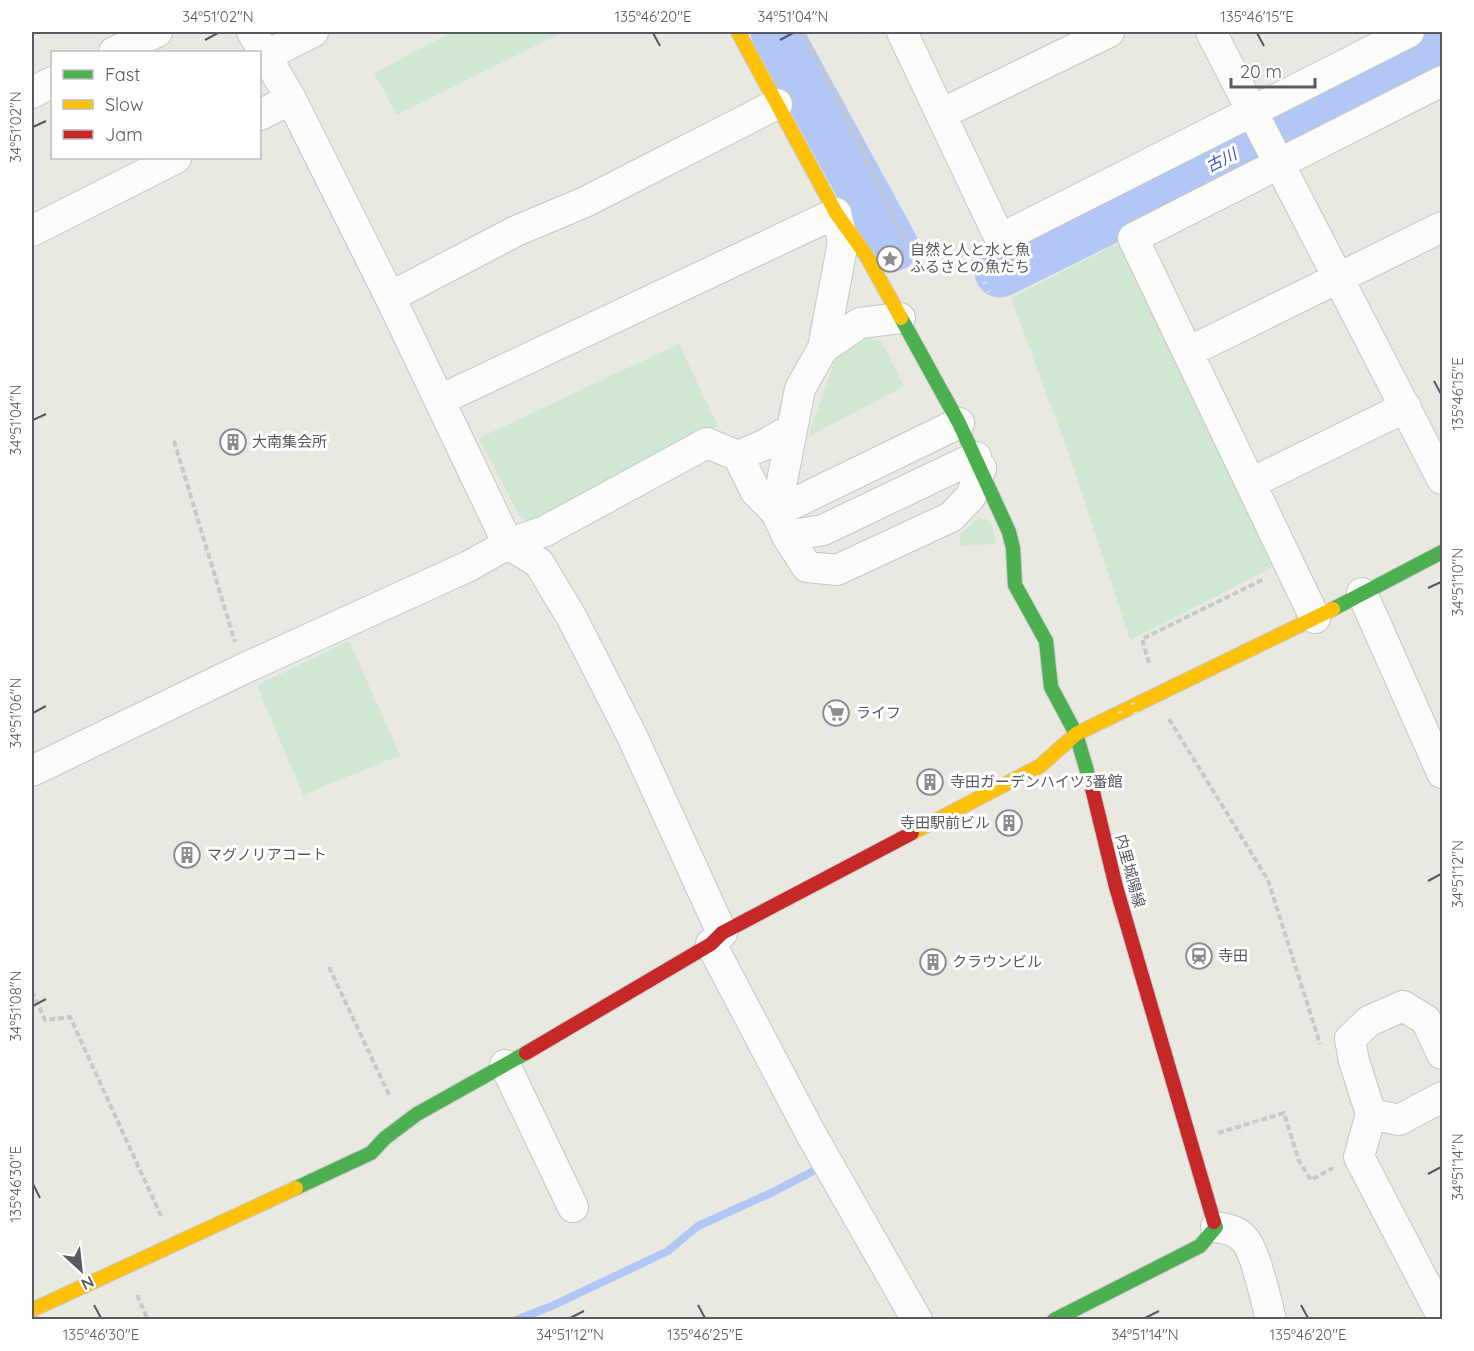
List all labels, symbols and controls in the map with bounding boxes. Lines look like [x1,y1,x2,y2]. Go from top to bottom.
text: 34°51'02"N [182,7,254,26]
text: 135°46'20"E [615,7,691,26]
text: 34°51'04"N [758,7,828,26]
text: 135°46'15"E [1220,7,1294,26]
legend [51,51,261,159]
scale bar [1231,51,1315,89]
text: 20 m [1240,60,1282,83]
text: Fast [105,63,140,86]
text: 34°51'02"N [6,91,25,163]
text: Slow [105,93,143,116]
text: Jam [105,123,143,146]
water label: 古川 [1202,143,1242,176]
place label: 自然と人と水と魚 ふるさとの魚たち [910,240,1030,276]
place icon: 自然と人と水と魚 ふるさとの魚たち [875,244,905,274]
text: 135°46'15"E [1448,357,1467,431]
text: 34°51'04"N [6,385,25,455]
building icon: 大南集会所 [218,427,248,457]
place label: 大南集会所 [252,432,327,451]
text: 34°51'10"N [1448,548,1467,616]
text: 34°51'06"N [6,677,25,749]
supermarket icon: ライフ [821,698,851,728]
place label: ライフ [856,703,901,722]
building icon: 寺田ガーデンハイツ3番館 [915,767,945,797]
place label: 寺田ガーデンハイツ3番館 [950,772,1123,791]
building icon: 寺田駅前ビル [994,808,1024,838]
place label: 寺田駅前ビル [900,813,990,832]
street label: 内里城陽線 [1112,832,1149,910]
building icon: マグノリアコート [172,840,202,870]
text: 34°51'12"N [1448,840,1467,908]
place label: マグノリアコート [207,845,327,864]
station icon: 寺田 [1184,941,1214,971]
place label: 寺田 [1218,946,1248,965]
building icon: クラウンビル [918,947,948,977]
place label: クラウンビル [952,952,1042,971]
text: 34°51'08"N [6,970,25,1042]
text: 34°51'14"N [1448,1133,1467,1201]
text: 135°46'30"E [6,1146,25,1222]
north arrow [51,1240,111,1300]
text: N [78,1272,98,1295]
text: 135°46'30"E [63,1325,139,1344]
text: 34°51'12"N [536,1325,604,1344]
text: 135°46'25"E [667,1325,743,1344]
text: 34°51'14"N [1111,1325,1179,1344]
text: 135°46'20"E [1270,1325,1346,1344]

